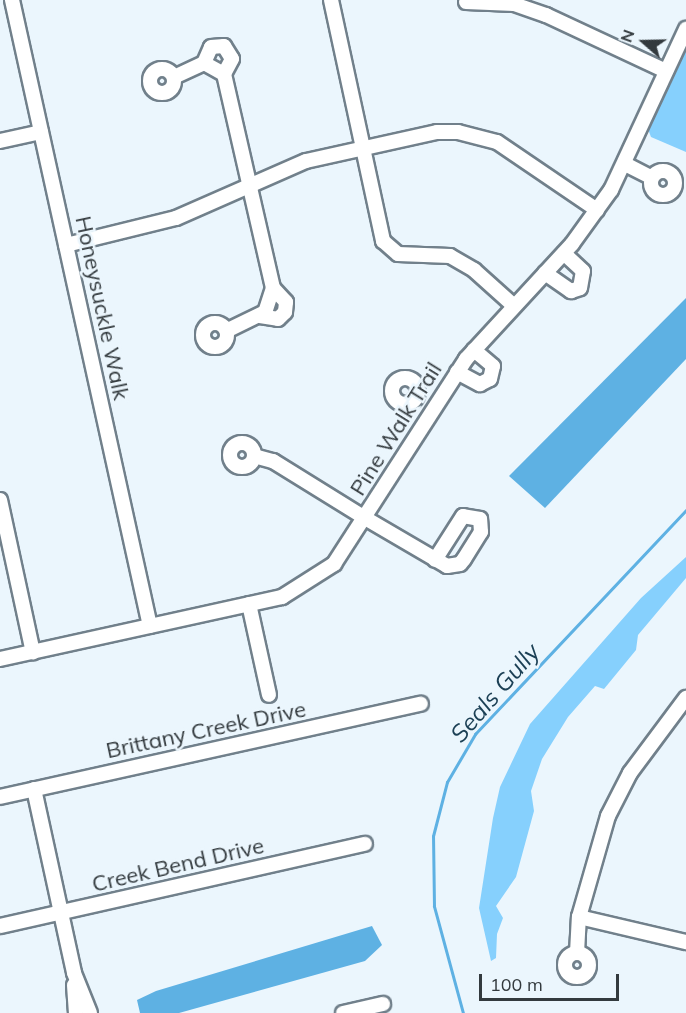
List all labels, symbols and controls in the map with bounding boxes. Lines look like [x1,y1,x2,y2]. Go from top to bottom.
north arrow [614,12,674,72]
text: N [616,27,639,45]
street label: Honeysuckle Walk [70,214,134,402]
street label: Pine Walk Trail [345,358,447,500]
water label: Seals Gully [444,638,546,748]
street label: Brittany Creek Drive [104,696,308,764]
street label: Creek Bend Drive [89,832,267,898]
scale bar [482,962,622,1000]
text: 100 m [490,973,543,996]

